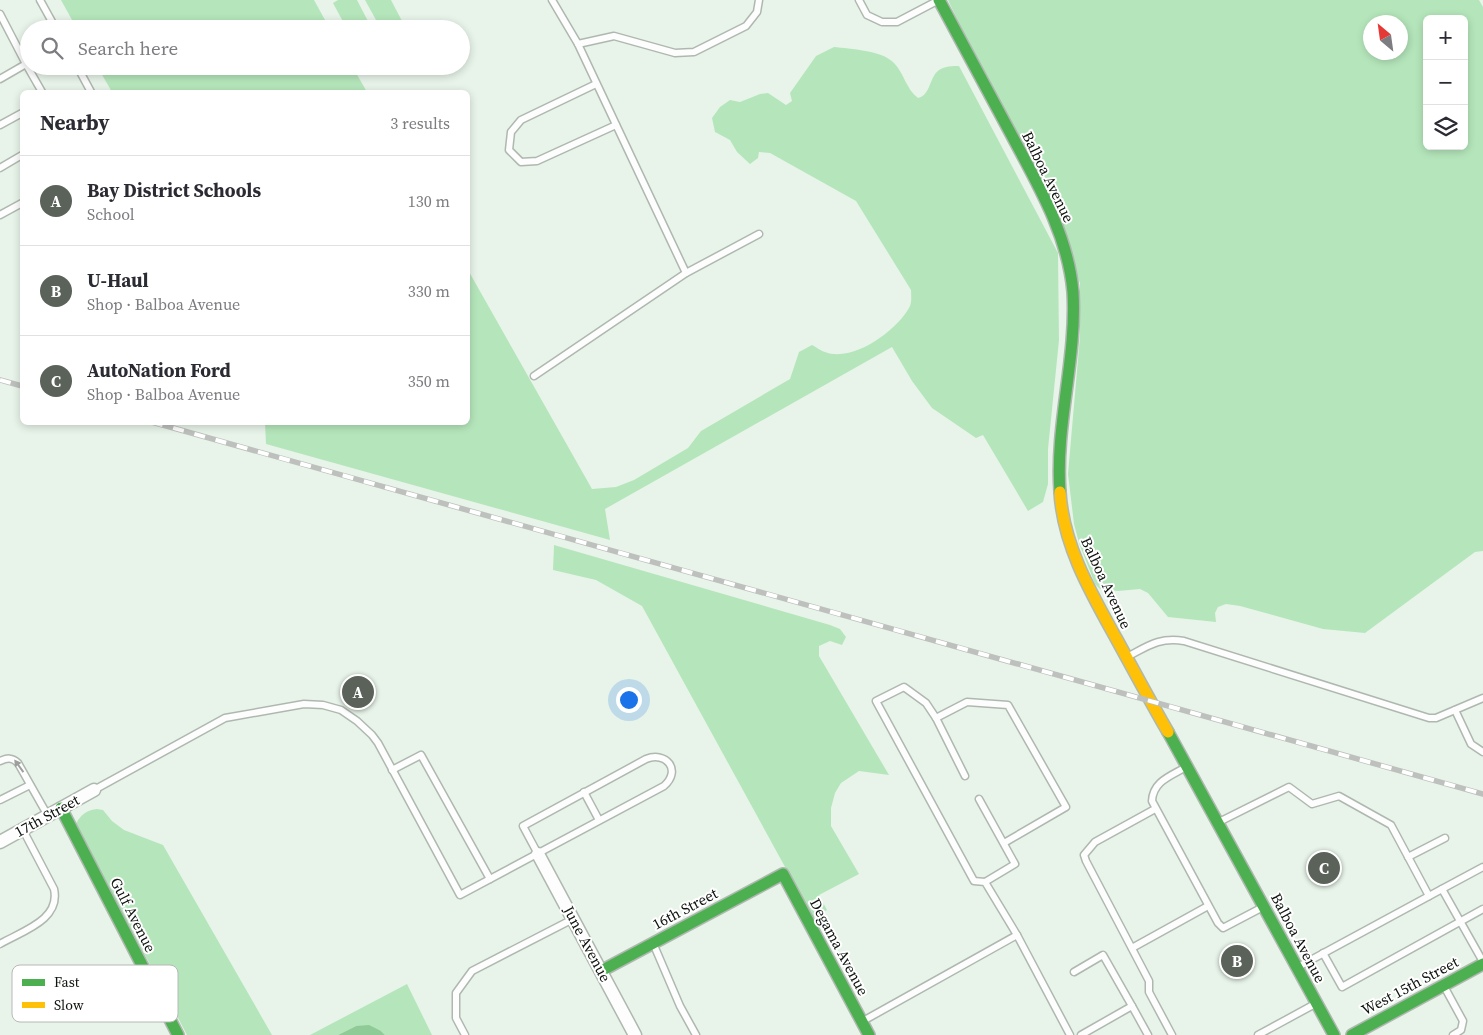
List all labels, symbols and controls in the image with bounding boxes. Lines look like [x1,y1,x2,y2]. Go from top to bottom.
north arrow [1363,15,1408,60]
map controls [1423,15,1468,150]
button: + [1423,15,1468,60]
search box [20,20,470,75]
icon: search [38,34,66,62]
text: Search here [78,35,178,61]
button: − [1423,60,1468,105]
button: layers [1423,105,1468,150]
text: Nearby [40,108,110,137]
text: 3 results [390,112,450,134]
street label: Balboa Avenue [1017,128,1080,226]
text: Bay District Schools [87,177,261,203]
text: A [51,190,61,212]
text: 130 m [408,190,450,212]
text: School [87,203,135,225]
text: U-Haul [87,267,149,293]
text: B [51,280,61,302]
text: 330 m [408,280,450,302]
text: Shop · Balboa Avenue [87,293,240,315]
text: AutoNation Ford [87,357,231,383]
text: C [51,370,61,392]
text: 350 m [408,370,450,392]
text: Shop · Balboa Avenue [87,383,240,405]
street label: Balboa Avenue [1076,534,1137,632]
pin: A [342,673,374,711]
your location [616,687,642,713]
one-way arrow [13,760,24,773]
street label: 17th Street [11,789,83,842]
pin: C [1308,849,1340,887]
street label: Gulf Avenue [106,874,161,956]
street label: 16th Street [648,883,721,935]
street label: Balboa Avenue [1266,889,1331,987]
street label: Degama Avenue [805,894,874,999]
street label: June Avenue [558,901,616,986]
pin: B [1221,942,1253,980]
street label: West 15th Street [1358,951,1462,1020]
legend [12,965,178,1022]
text: Fast [54,972,80,992]
text: Slow [54,995,84,1015]

